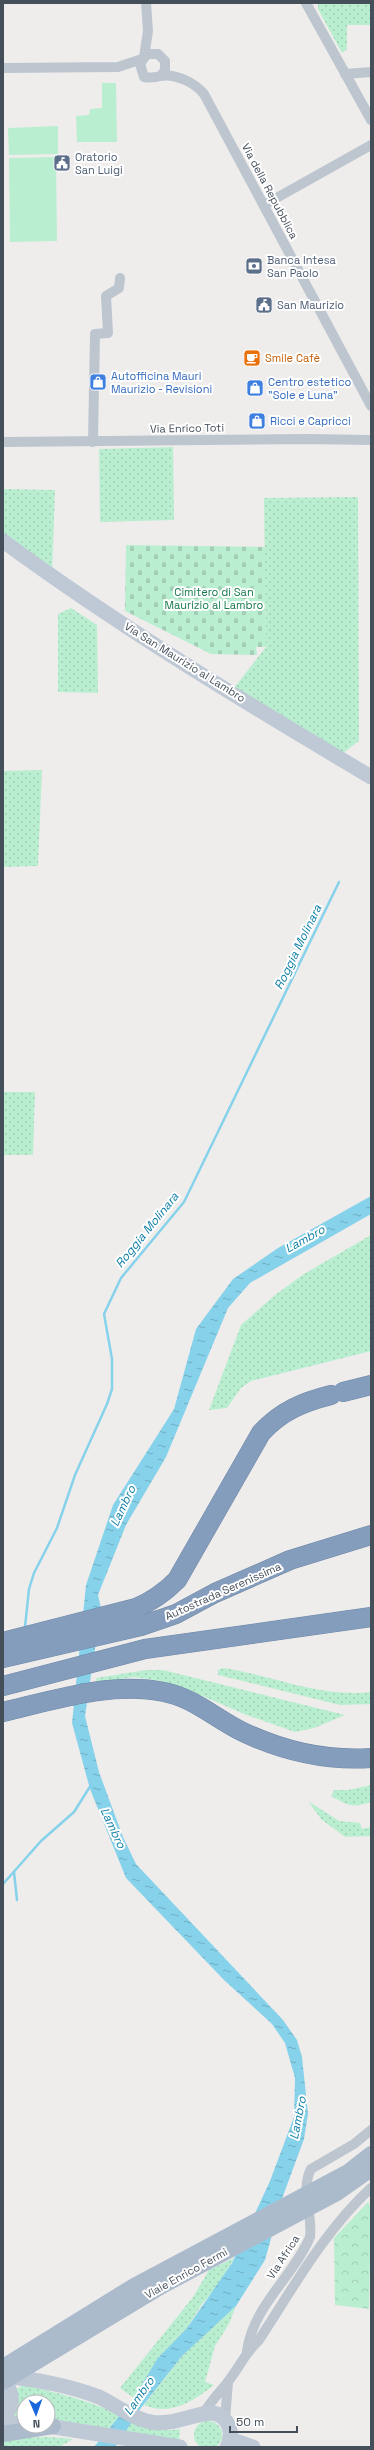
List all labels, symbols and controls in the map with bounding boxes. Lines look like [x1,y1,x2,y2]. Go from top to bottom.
street label: Via della Repubblica [239,141,302,242]
place label: Oratorio San Luigi [75,150,123,177]
public building icon: Oratorio San Luigi [52,153,72,173]
place label: Banca Intesa San Paolo [267,253,336,280]
bank icon: Banca Intesa San Paolo [244,256,264,276]
public building icon: San Maurizio [254,295,274,315]
place label: San Maurizio [277,298,344,312]
cafe icon: Smile Cafè [242,348,262,368]
place label: Smile Cafè [265,351,320,365]
place label: Autofficina Mauri Maurizio - Revisioni [111,369,212,396]
shop icon: Autofficina Mauri Maurizio - Revisioni [88,372,108,392]
place label: Centro estetico "Sole e Luna" [268,375,351,402]
shop icon: Centro estetico "Sole e Luna" [245,378,265,398]
shop icon: Ricci e Capricci [247,411,267,431]
place label: Ricci e Capricci [270,414,351,428]
street label: Via Enrico Toti [150,420,224,436]
park label: Cimitero di San Maurizio al Lambro [165,585,264,612]
street label: Via San Maurizio al Lambro [122,619,248,705]
water label: Roggia Molinara [271,902,326,992]
water label: Roggia Molinara [112,1189,182,1271]
water label: Lambro [282,1221,328,1256]
water label: Lambro [107,1483,140,1529]
street label: Autostrada Serenissima [163,1559,284,1623]
water label: Lambro [97,1805,130,1851]
water label: Lambro [286,2095,310,2141]
street label: Via Africa [264,2232,303,2282]
street label: Viale Enrico Fermi [142,2244,230,2302]
water label: Lambro [120,2373,158,2418]
north arrow [16,2394,56,2434]
scale bar [230,2408,297,2434]
text: 50 m [236,2414,264,2430]
text: N [32,2417,40,2431]

